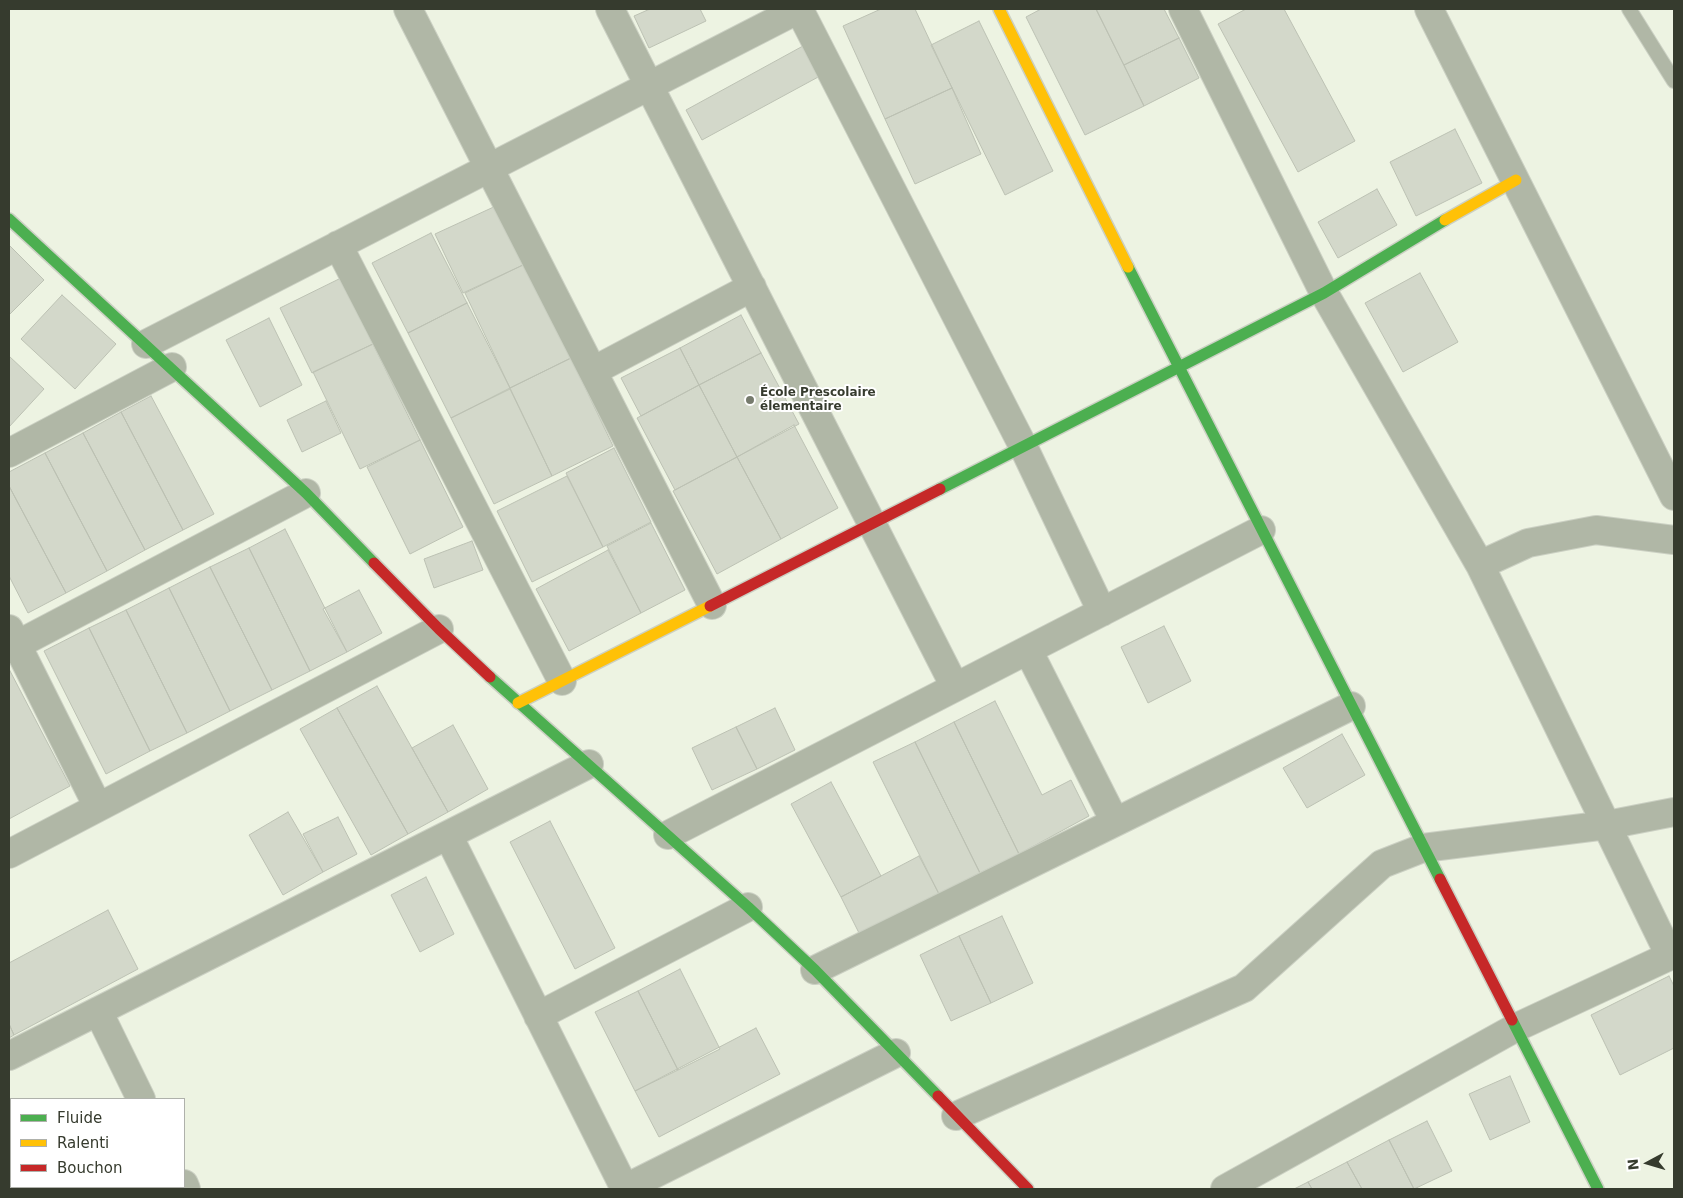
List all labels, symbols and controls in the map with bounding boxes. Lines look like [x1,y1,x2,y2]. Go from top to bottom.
place label: École Prescolaire élementaire [760,386,876,414]
marker: École Prescolaire élementaire [744,394,756,406]
legend [10,1098,185,1188]
text: Fluide [57,1109,102,1127]
text: Ralenti [57,1134,109,1152]
north arrow [1623,1138,1673,1188]
text: N [1625,1158,1642,1171]
text: Bouchon [57,1159,122,1177]

